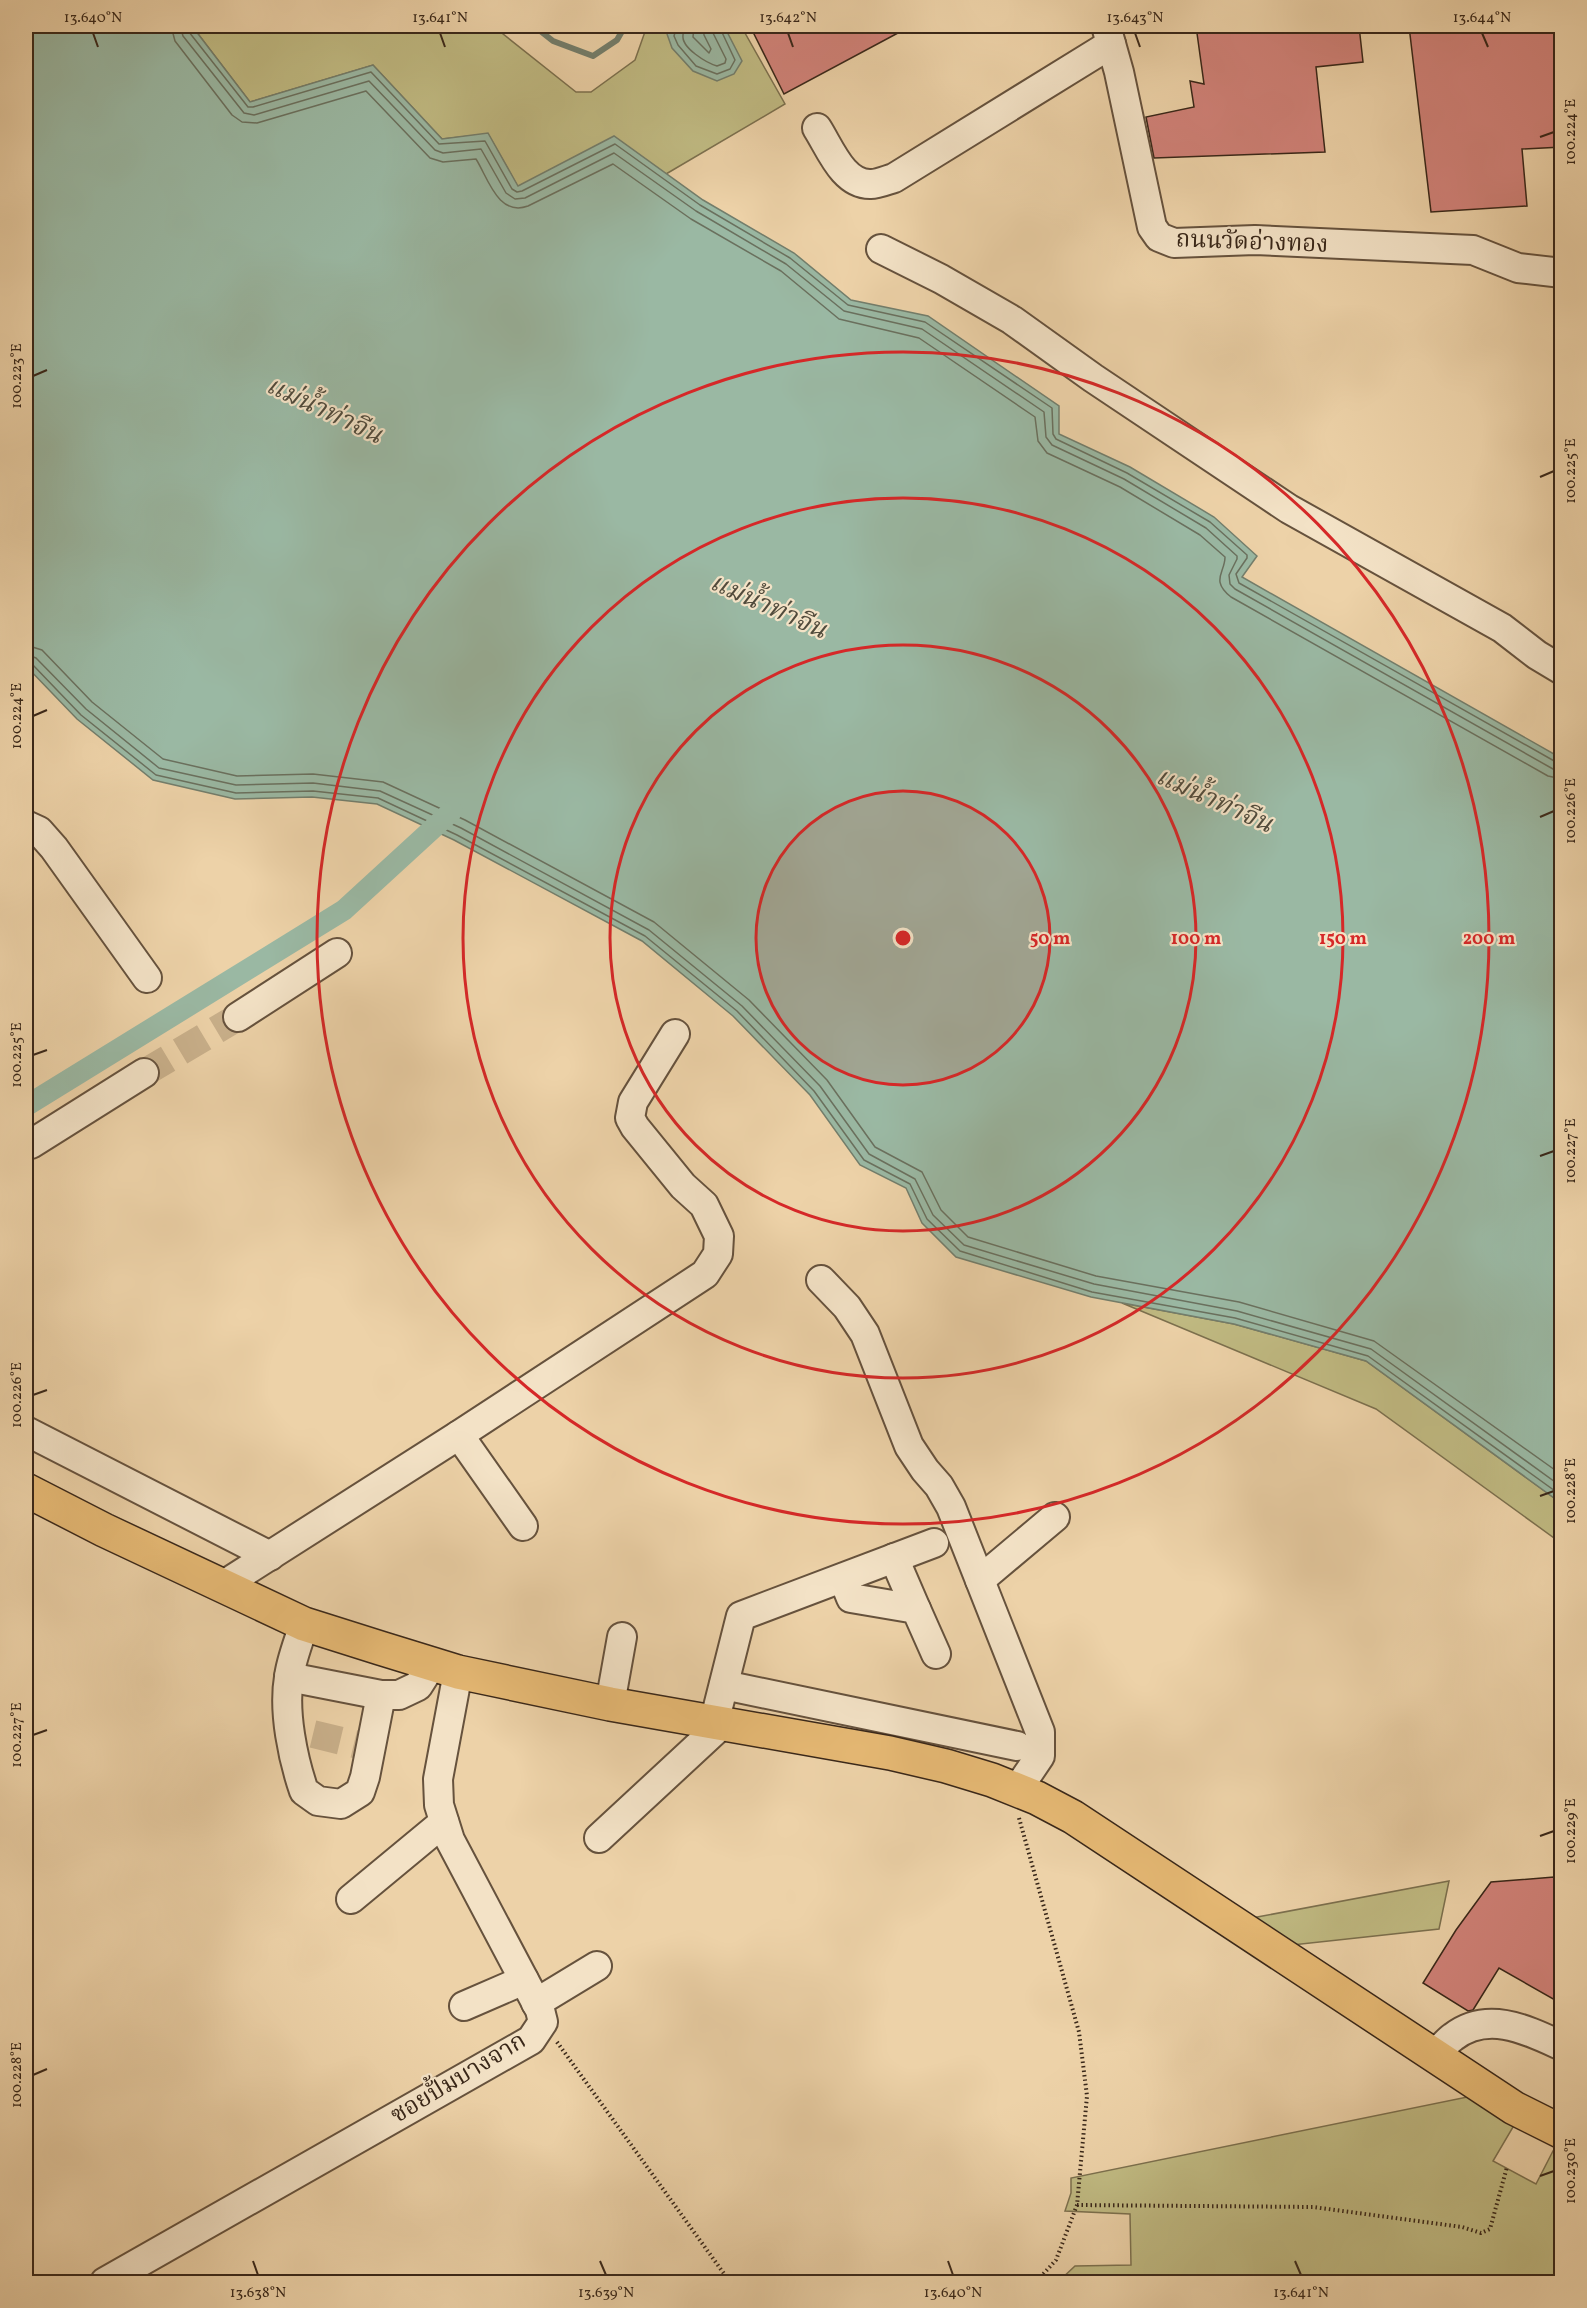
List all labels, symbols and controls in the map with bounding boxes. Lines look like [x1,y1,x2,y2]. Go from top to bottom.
text: 13.640°N [64,8,122,29]
text: 13.641°N [412,8,468,29]
text: 13.642°N [759,8,817,29]
text: 13.643°N [1107,8,1164,29]
text: 13.644°N [1453,8,1511,29]
text: 100.224°E [1561,99,1582,165]
street label: ถนนวัดอ่างทอง [1175,223,1329,263]
text: 100.223°E [7,343,28,409]
water label: แม่น้ำท่าจีน [260,366,390,454]
text: 100.225°E [1561,438,1582,504]
water label: แม่น้ำท่าจีน [704,562,834,649]
text: 100.224°E [7,683,28,749]
water label: แม่น้ำท่าจีน [1150,756,1280,843]
text: 100.226°E [1561,778,1582,844]
text: 50 m [1030,927,1070,952]
text: 100 m [1171,927,1221,952]
text: 150 m [1319,927,1367,952]
text: 200 m [1463,927,1515,952]
centre of rings [893,928,913,948]
text: 100.225°E [7,1022,28,1088]
text: 100.227°E [1561,1118,1582,1184]
text: 100.226°E [7,1362,28,1428]
text: 100.228°E [1561,1458,1582,1524]
text: 100.227°E [7,1702,28,1768]
text: 100.229°E [1561,1798,1582,1864]
street label: ซอยปั้มบางจาก [383,2023,533,2133]
text: 100.228°E [7,2042,28,2108]
text: 100.230°E [1561,2138,1582,2204]
text: 13.638°N [230,2283,286,2304]
text: 13.639°N [578,2283,634,2304]
text: 13.640°N [924,2283,982,2304]
text: 13.641°N [1273,2283,1329,2304]

